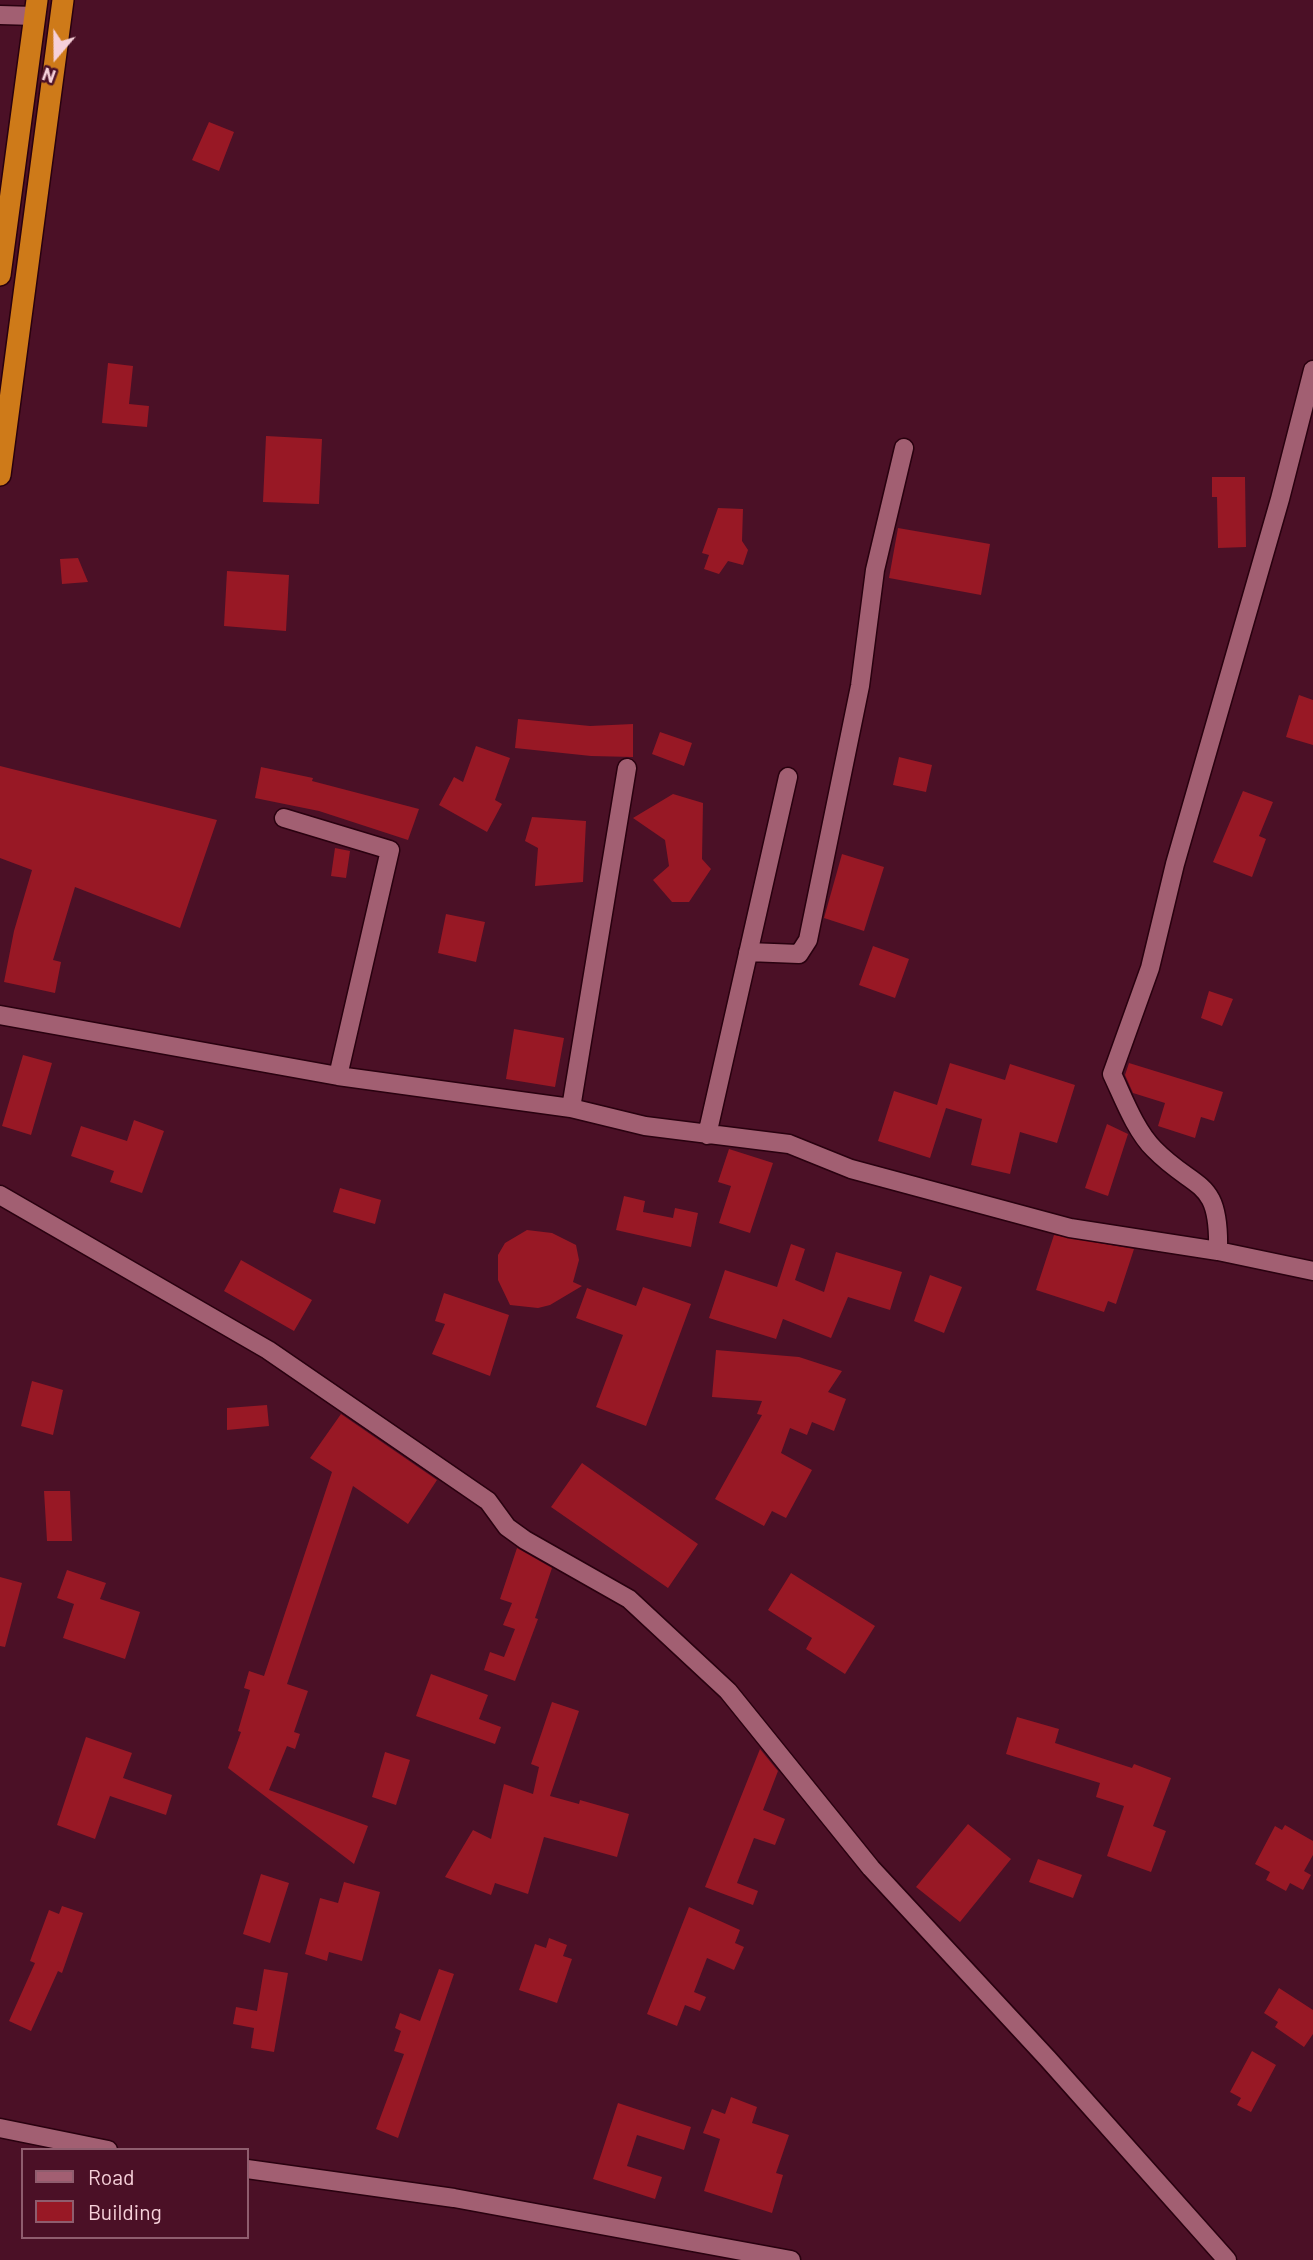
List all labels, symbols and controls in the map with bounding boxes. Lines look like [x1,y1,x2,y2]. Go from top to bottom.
north arrow [21,21,91,91]
text: N [39,63,59,89]
legend [21,2148,248,2239]
text: Road [88,2164,134,2189]
text: Building [88,2199,162,2224]

